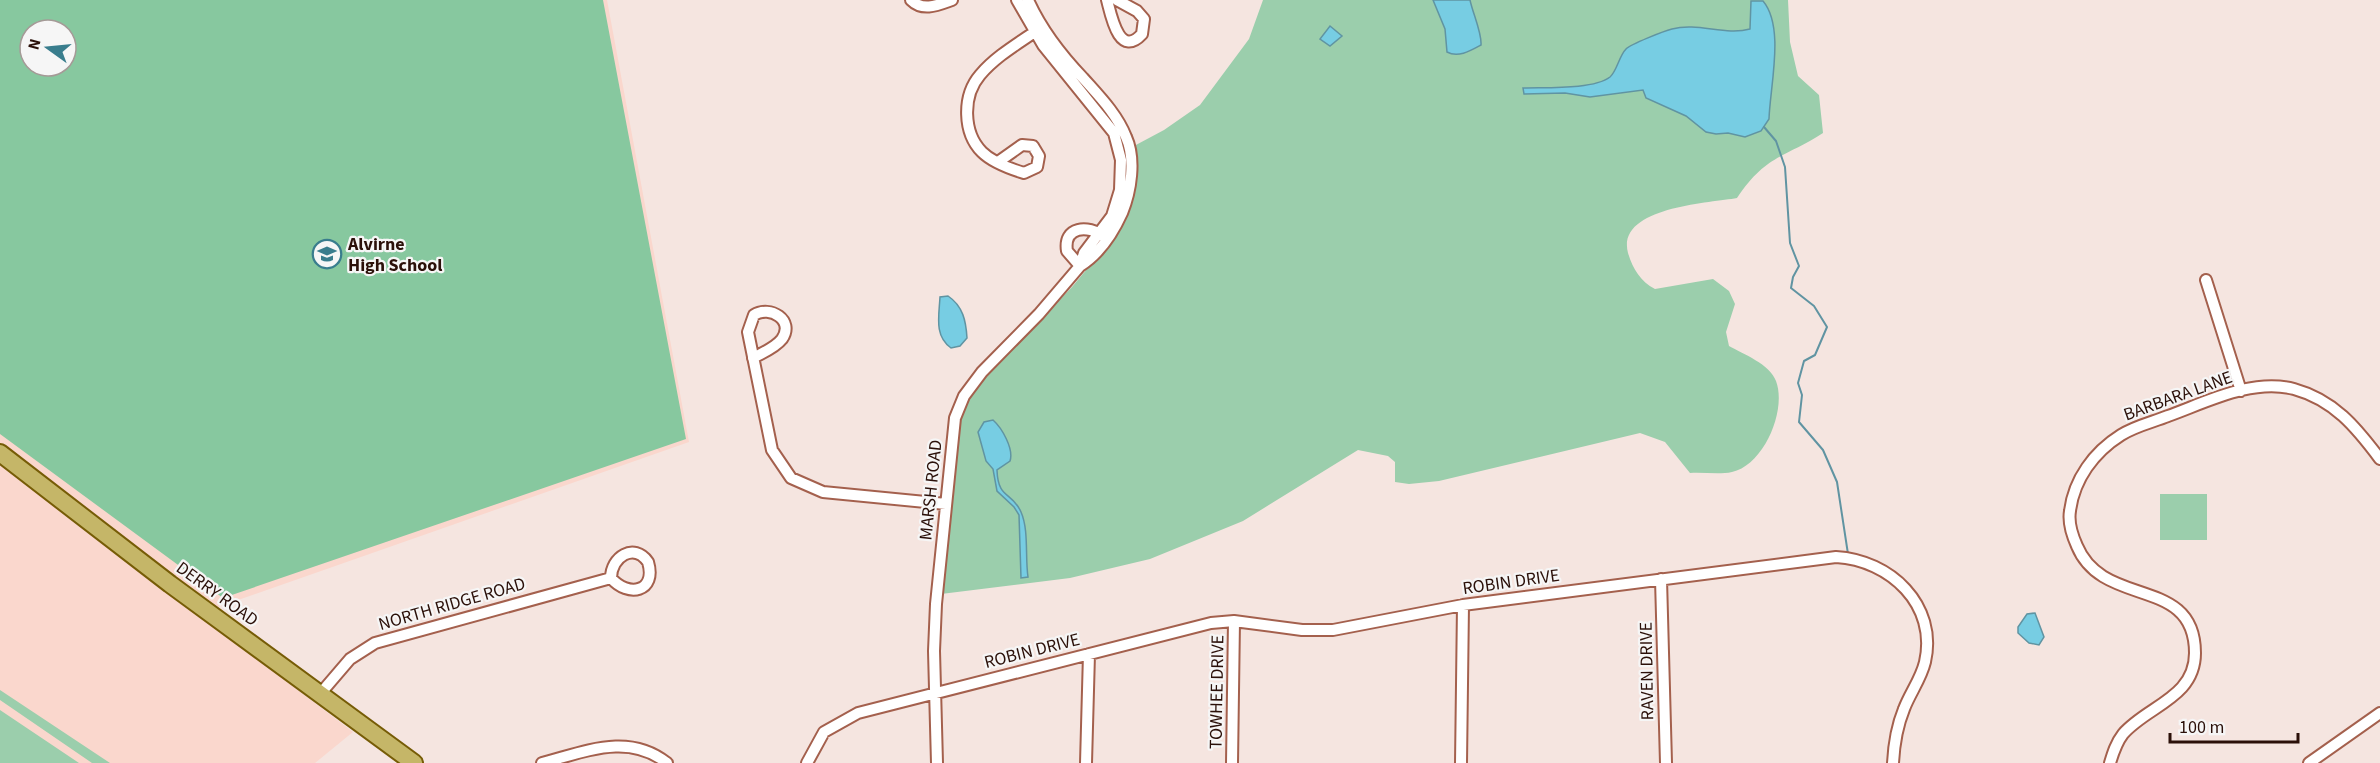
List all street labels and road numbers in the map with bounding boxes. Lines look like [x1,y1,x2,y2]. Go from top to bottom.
street label: BARBARA LANE [2120,365,2236,427]
street label: MARSH ROAD [913,439,949,541]
street label: DERRY ROAD [171,556,263,632]
street label: ROBIN DRIVE [1461,563,1561,601]
street label: NORTH RIDGE ROAD [376,571,528,637]
street label: RAVEN DRIVE [1634,622,1660,720]
street label: ROBIN DRIVE [982,627,1082,675]
street label: TOWHEE DRIVE [1204,635,1230,749]

